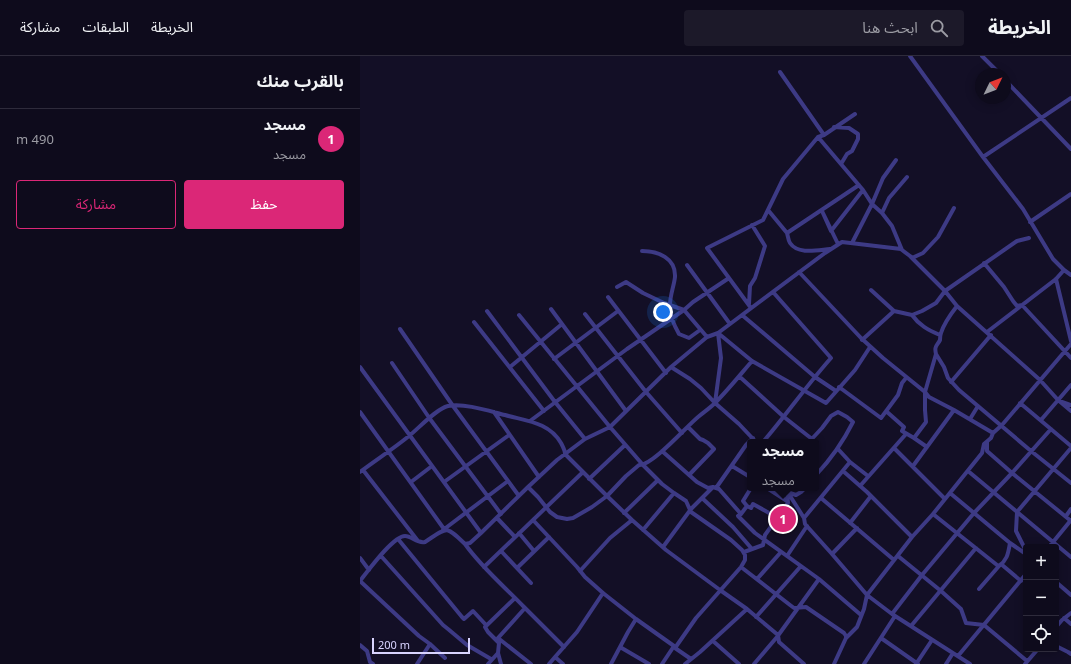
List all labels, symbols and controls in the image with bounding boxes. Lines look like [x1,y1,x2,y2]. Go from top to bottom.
search box [684,10,964,46]
text: الخريطة [988,14,1051,40]
text: مشاركة [20,17,60,36]
text: الطبقات [82,17,129,36]
text: الخريطة [151,17,193,36]
text: ابحث هنا [862,17,918,37]
icon: search [928,17,950,39]
north arrow [975,68,1011,104]
text: بالقرب منك [257,69,344,92]
text: مسجد [264,114,306,134]
text: 490 m [16,130,54,148]
text: 1 [327,130,335,148]
text: مسجد [273,145,306,163]
button: مشاركة [16,180,176,229]
button: حفظ [184,180,344,229]
your location [653,302,673,322]
popup [747,439,819,491]
text: مسجد [762,440,804,460]
text: مسجد [762,471,795,489]
pin: 1 [770,504,796,534]
map controls [1023,544,1059,652]
button: + [1023,544,1059,580]
button: − [1023,580,1059,616]
button: locate [1023,616,1059,652]
scale bar [372,636,470,655]
text: 200 m [378,637,410,652]

